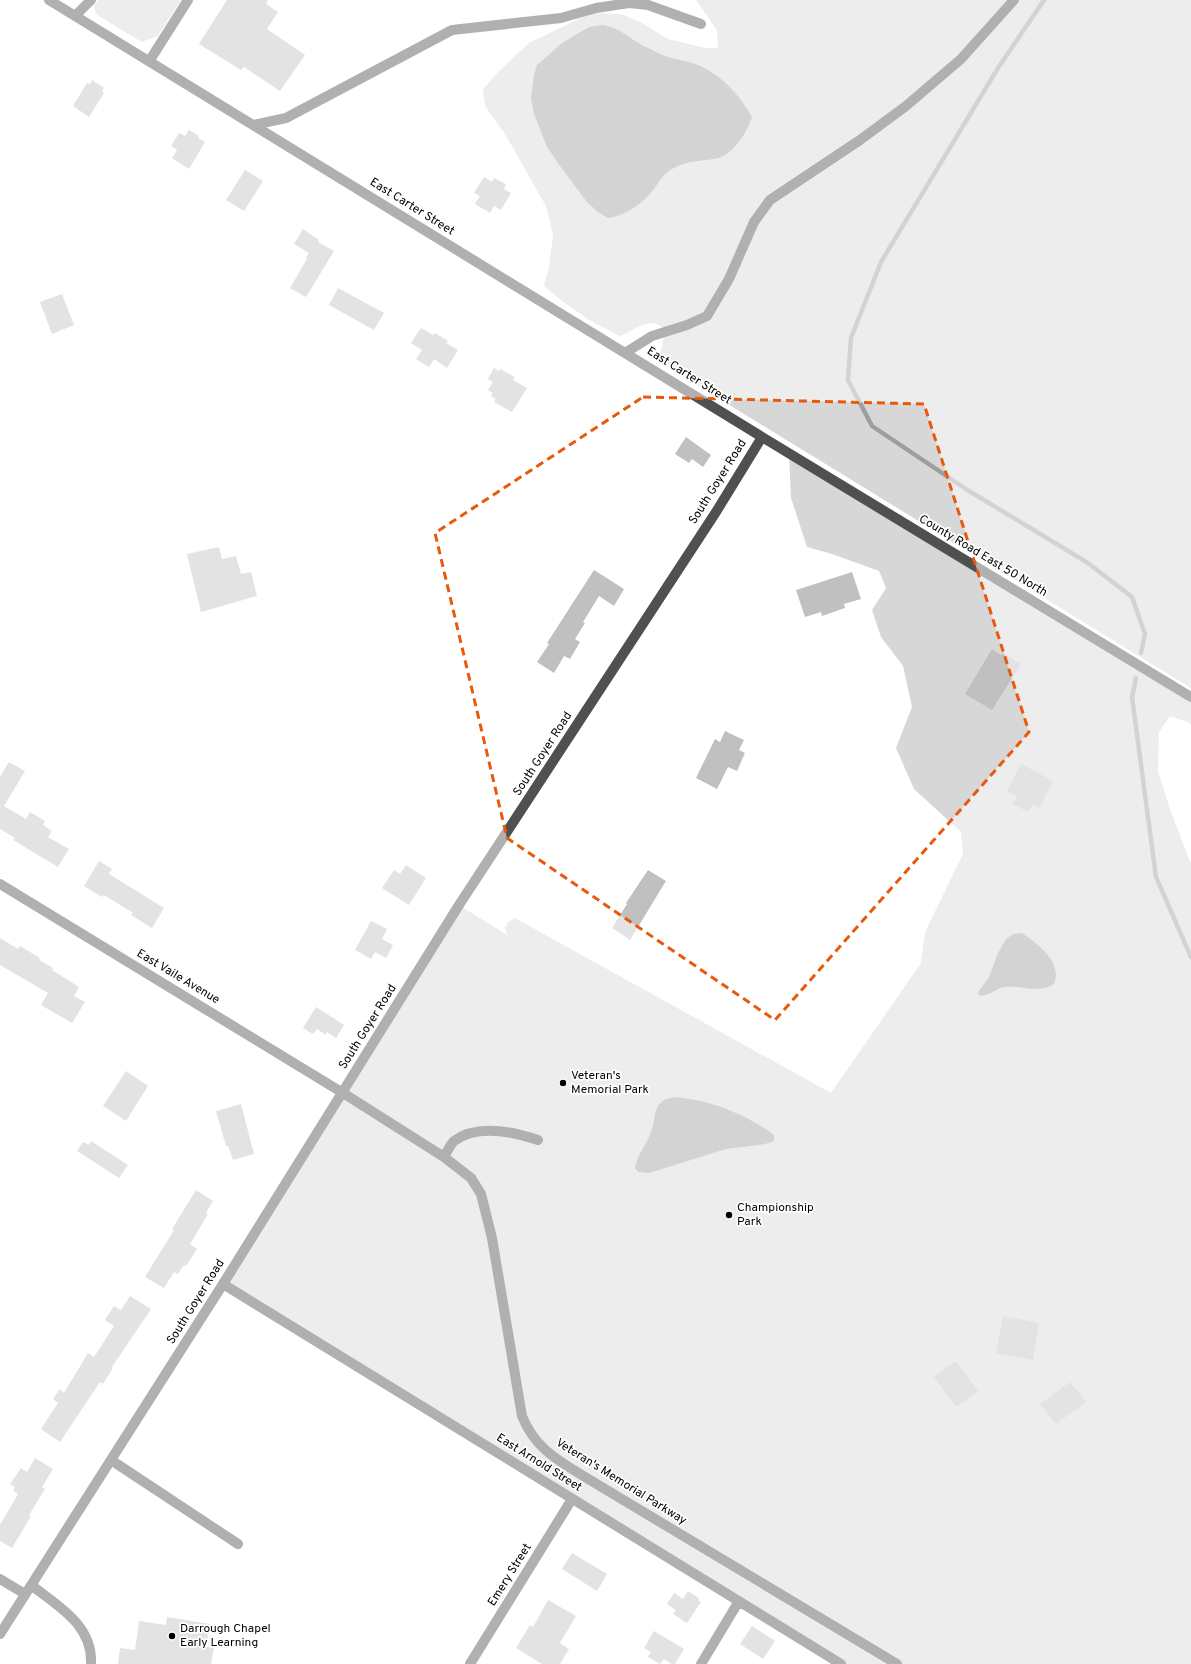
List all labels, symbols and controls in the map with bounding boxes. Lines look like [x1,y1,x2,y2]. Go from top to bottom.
street label: East Carter Street [367,175,457,239]
street label: East Carter Street [644,344,734,408]
street label: South Goyer Road [685,436,751,528]
street label: County Road East 50 North [916,511,1050,601]
street label: South Goyer Road [510,709,576,799]
street label: East Vaile Avenue [133,946,223,1008]
street label: South Goyer Road [335,981,401,1073]
place label: Veteran's Memorial Park [571,1068,649,1098]
marker: Veteran's Memorial Park [558,1078,568,1088]
place label: Championship Park [737,1200,814,1230]
marker: Championship Park [724,1210,734,1220]
street label: South Goyer Road [163,1256,229,1348]
street label: East Arnold Street [493,1430,585,1496]
street label: Veteran's Memorial Parkway [553,1435,689,1529]
street label: Emery Street [484,1541,536,1609]
place label: Darrough Chapel Early Learning [180,1621,271,1651]
marker: Darrough Chapel Early Learning [167,1631,177,1641]

